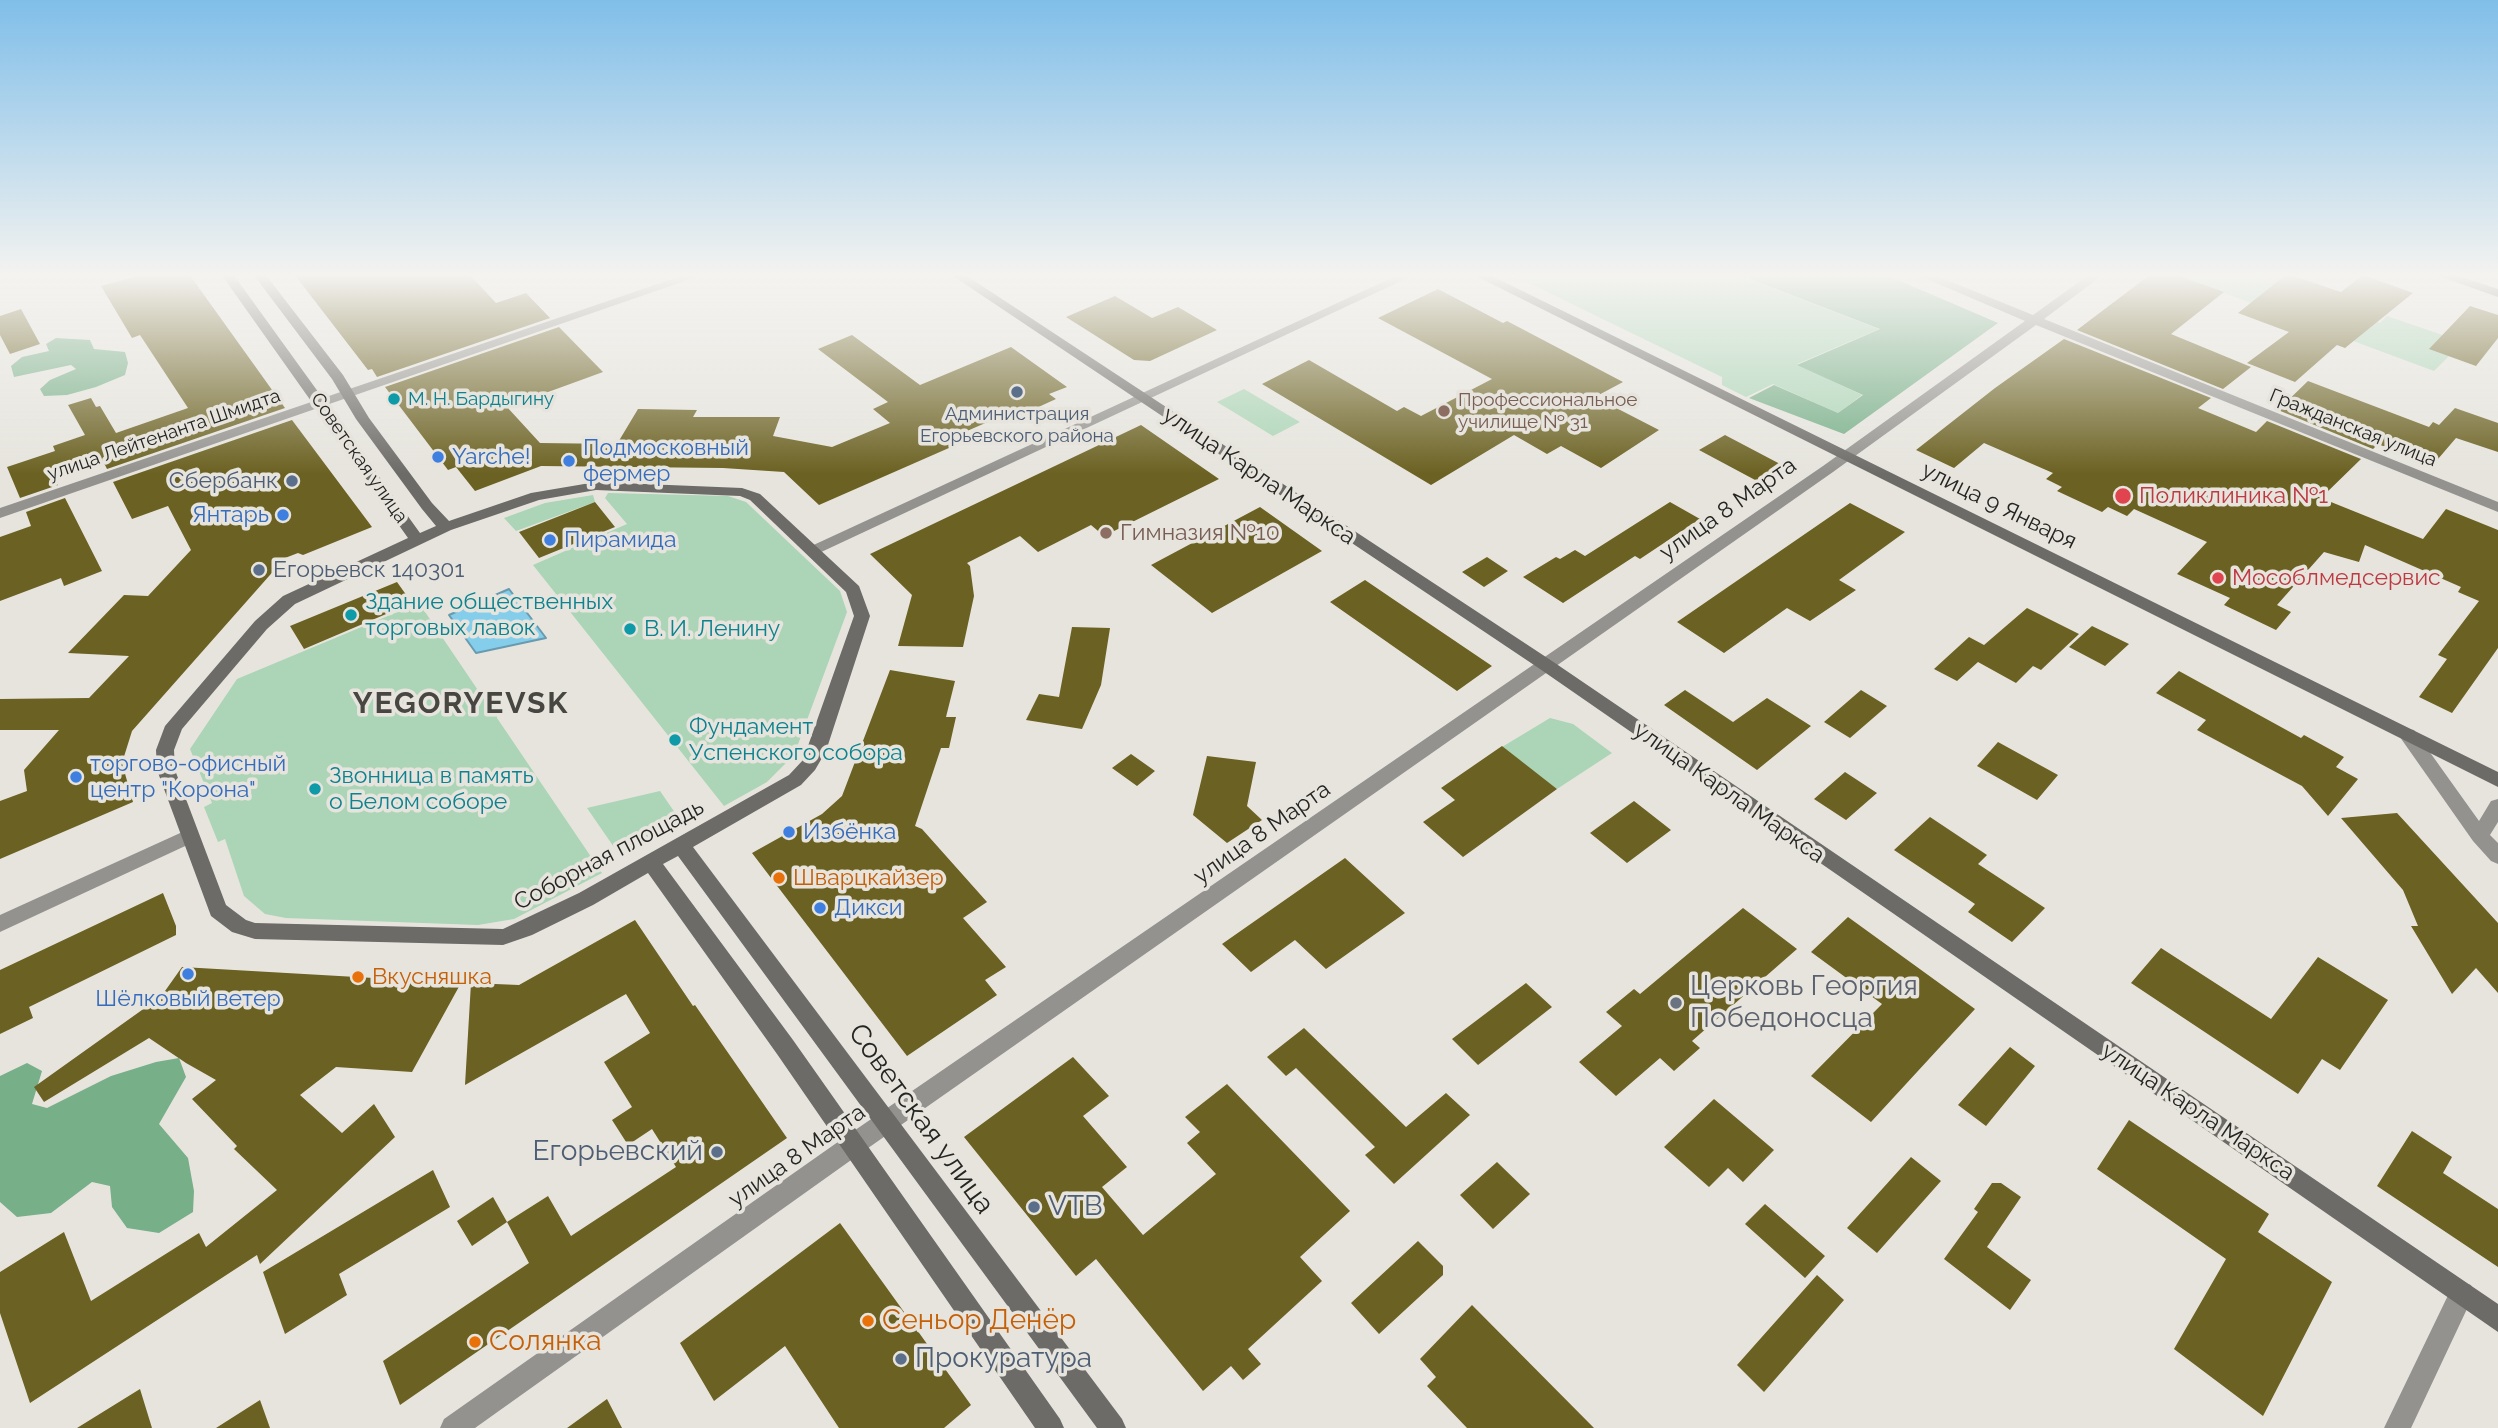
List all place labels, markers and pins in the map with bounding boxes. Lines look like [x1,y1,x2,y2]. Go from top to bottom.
marker: Администрация Егорьевского района [1009,384,1025,400]
place label: М. Н. Бардыгину [408,388,554,410]
place label: Профессиональное училище № 31 [1458,389,1637,433]
marker: М. Н. Бардыгину [386,391,402,407]
place label: Администрация Егорьевского района [920,403,1114,447]
marker: Профессиональное училище № 31 [1436,403,1452,419]
place label: Подмосковный фермер [583,434,749,488]
place label: Yarche! [452,443,530,471]
marker: Yarche! [430,449,446,465]
marker: Подмосковный фермер [561,453,577,469]
place label: Сбербанк [169,467,278,495]
marker: Сбербанк [284,473,300,489]
place label: Поликлиника №1 [2139,482,2328,510]
marker: Поликлиника №1 [2113,486,2133,506]
place label: Янтарь [192,501,269,529]
marker: Янтарь [275,507,291,523]
place label: Гимназия №10 [1120,519,1280,547]
marker: Гимназия №10 [1098,525,1114,541]
place label: Пирамида [564,526,676,554]
marker: Пирамида [542,532,558,548]
place label: Егорьевск 140301 [273,556,464,584]
marker: Егорьевск 140301 [251,562,267,578]
place label: Мособлмедсервис [2232,564,2441,592]
marker: Мособлмедсервис [2210,570,2226,586]
place label: Здание общественных торговых лавок [365,588,613,642]
marker: Здание общественных торговых лавок [343,607,359,623]
place label: В. И. Ленину [644,615,780,643]
marker: В. И. Ленину [622,621,638,637]
place label: Фундамент Успенского собора [689,713,903,767]
marker: Фундамент Успенского собора [667,732,683,748]
place label: торгово-офисный центр "Корона" [90,750,286,804]
place label: Звонница в память о Белом соборе [329,762,534,816]
marker: торгово-офисный центр "Корона" [68,769,84,785]
marker: Звонница в память о Белом соборе [307,781,323,797]
place label: Избёнка [803,818,896,846]
marker: Избёнка [781,824,797,840]
place label: Шварцкайзер [793,864,944,892]
marker: Шварцкайзер [771,870,787,886]
place label: Дикси [834,894,903,922]
marker: Дикси [812,900,828,916]
place label: Вкусняшка [372,963,492,991]
marker: Шёлковый ветер [180,966,196,982]
marker: Вкусняшка [350,969,366,985]
place label: Церковь Георгия Победоносца [1690,970,1918,1036]
place label: Шёлковый ветер [95,985,281,1013]
marker: Церковь Георгия Победоносца [1668,995,1684,1011]
place label: Егорьевский [533,1135,703,1169]
marker: Егорьевский [709,1144,725,1160]
place label: VTB [1048,1190,1103,1224]
marker: VTB [1026,1199,1042,1215]
place label: Сеньор Денёр [882,1304,1076,1338]
marker: Сеньор Денёр [860,1313,876,1329]
place label: Солянка [489,1325,601,1359]
marker: Солянка [467,1334,483,1350]
place label: Прокуратура [915,1342,1092,1376]
marker: Прокуратура [893,1351,909,1367]

